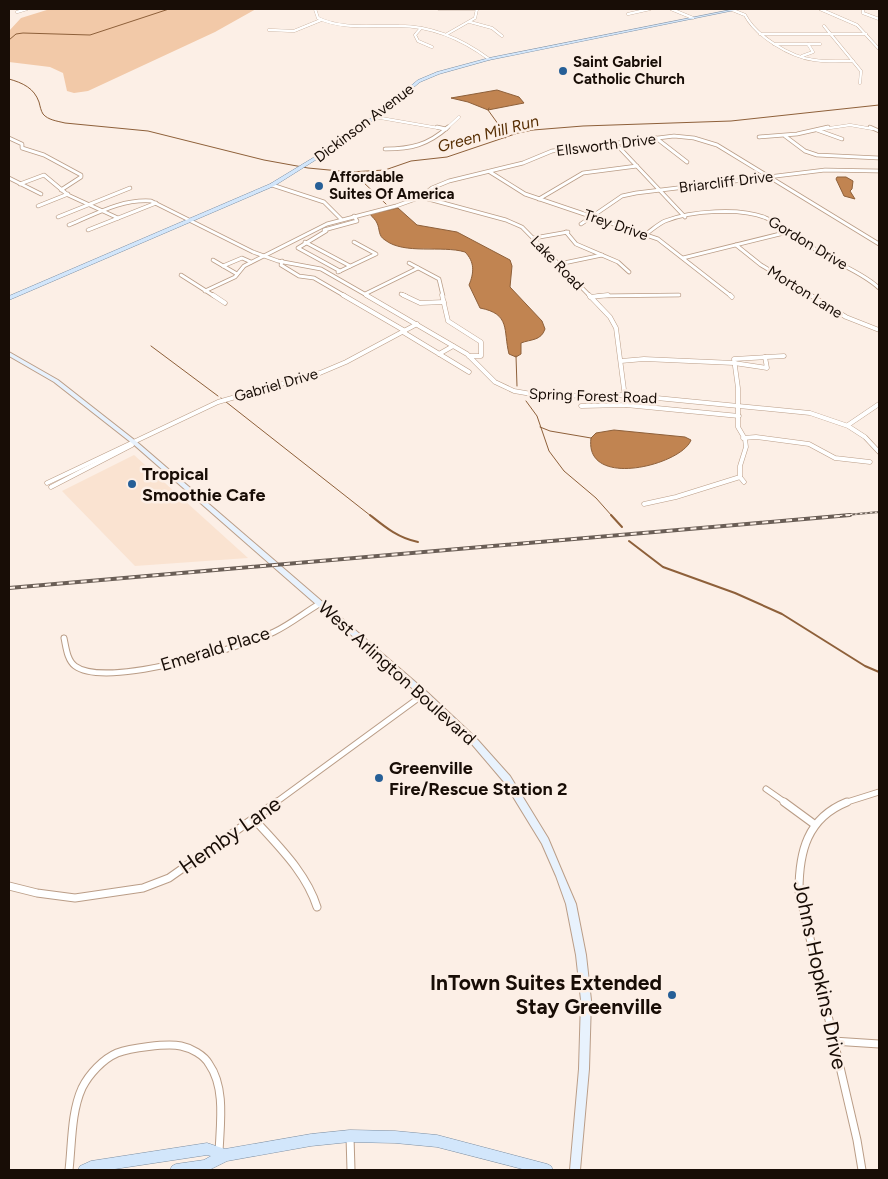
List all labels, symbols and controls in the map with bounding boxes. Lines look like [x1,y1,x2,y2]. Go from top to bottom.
place label: Saint Gabriel Catholic Church [573,53,685,88]
marker: Saint Gabriel Catholic Church [557,65,569,77]
street label: Dickinson Avenue [311,80,417,166]
water label: Green Mill Run [435,111,541,156]
street label: Ellsworth Drive [555,130,657,160]
street label: Briarcliff Drive [678,167,774,197]
place label: Affordable Suites Of America [329,168,455,203]
marker: Affordable Suites Of America [313,180,325,192]
street label: Trey Drive [581,206,651,244]
street label: Gordon Drive [765,212,851,274]
street label: Lake Road [527,232,587,294]
street label: Morton Lane [764,262,846,322]
street label: Gabriel Drive [232,364,320,406]
street label: Spring Forest Road [529,385,657,407]
place label: Tropical Smoothie Cafe [142,463,266,506]
marker: Tropical Smoothie Cafe [126,478,138,490]
street label: West Arlington Boulevard [314,596,480,750]
street label: Emerald Place [158,622,272,676]
place label: Greenville Fire/Rescue Station 2 [389,757,567,800]
marker: Greenville Fire/Rescue Station 2 [373,772,385,784]
street label: Hemby Lane [174,790,285,879]
street label: Johns Hopkins Drive [788,878,853,1071]
place label: InTown Suites Extended Stay Greenville [430,970,662,1019]
marker: InTown Suites Extended Stay Greenville [666,989,678,1001]

